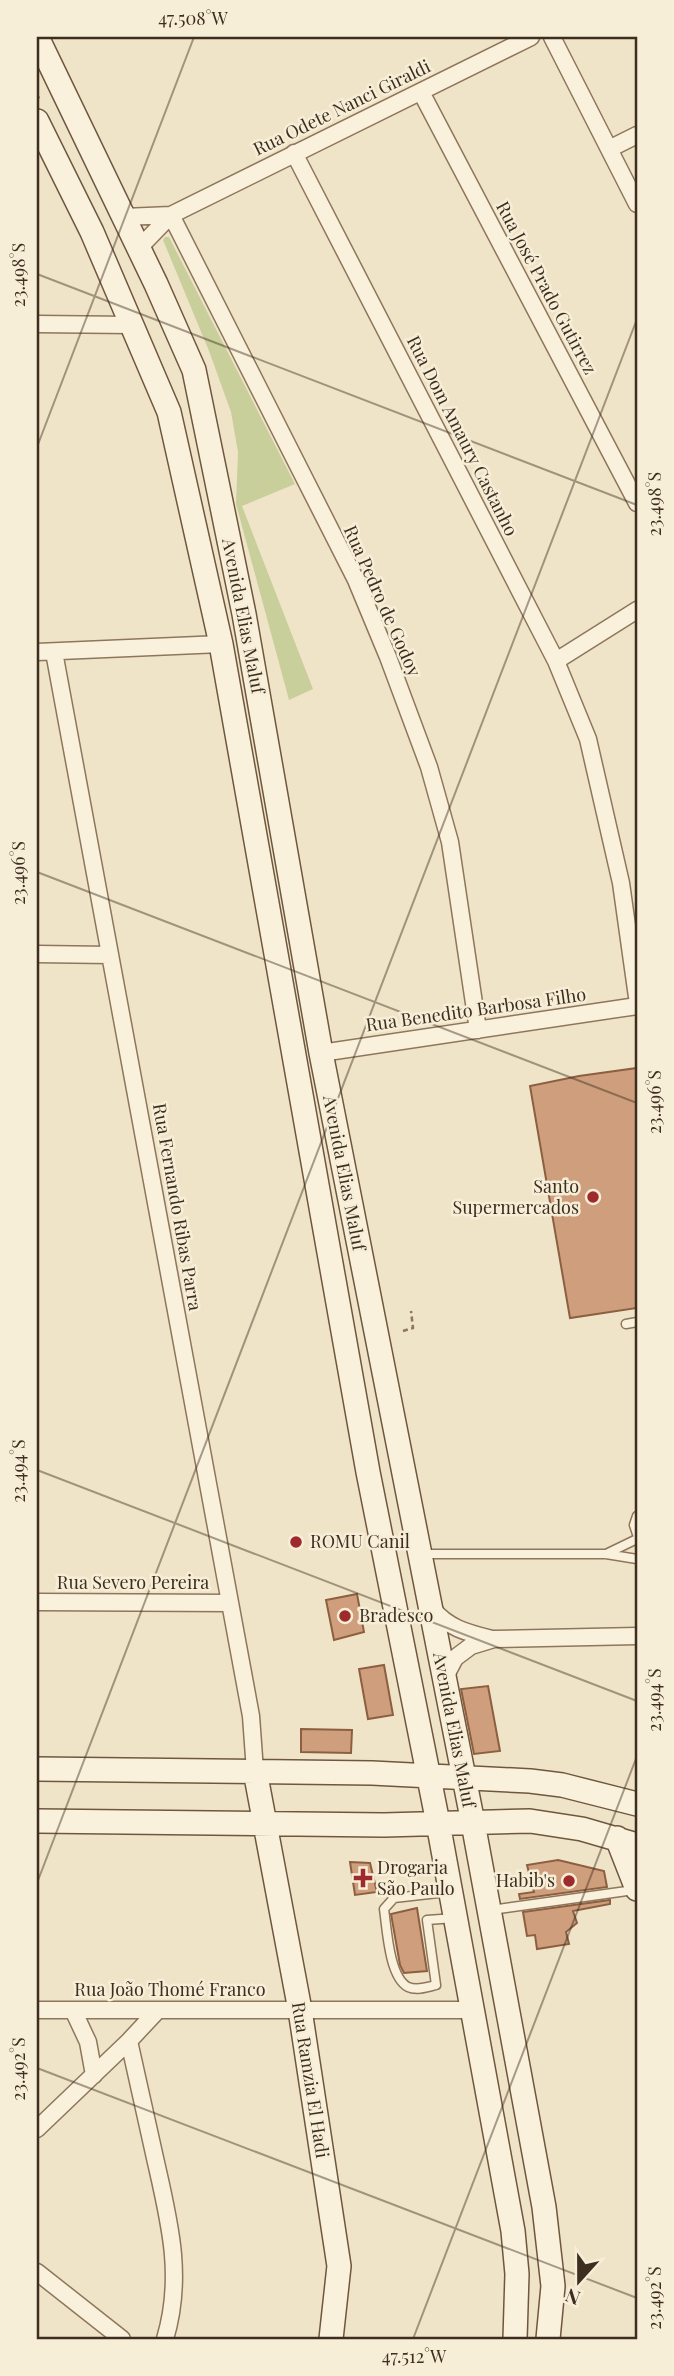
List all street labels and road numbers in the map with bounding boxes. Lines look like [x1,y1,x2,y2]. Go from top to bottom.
street label: Rua Odete Nanci Giraldi [249,54,434,160]
street label: Rua José Prado Gutirrez [491,197,603,378]
street label: Rua Dom Amaury Castanho [402,331,524,540]
street label: Rua Pedro de Godoy [339,521,427,680]
street label: Avenida Elias Maluf [217,535,271,698]
street label: Rua Benedito Barbosa Filho [364,982,588,1036]
street label: Avenida Elias Maluf [318,1092,372,1255]
street label: Rua Fernando Ribas Parra [148,1101,208,1313]
street label: Rua Severo Pereira [57,1570,209,1594]
street label: Avenida Elias Maluf [428,1649,482,1812]
street label: Rua João Thomé Franco [74,1977,266,2001]
street label: Rua Ramzia El Hadi [287,2000,335,2160]

